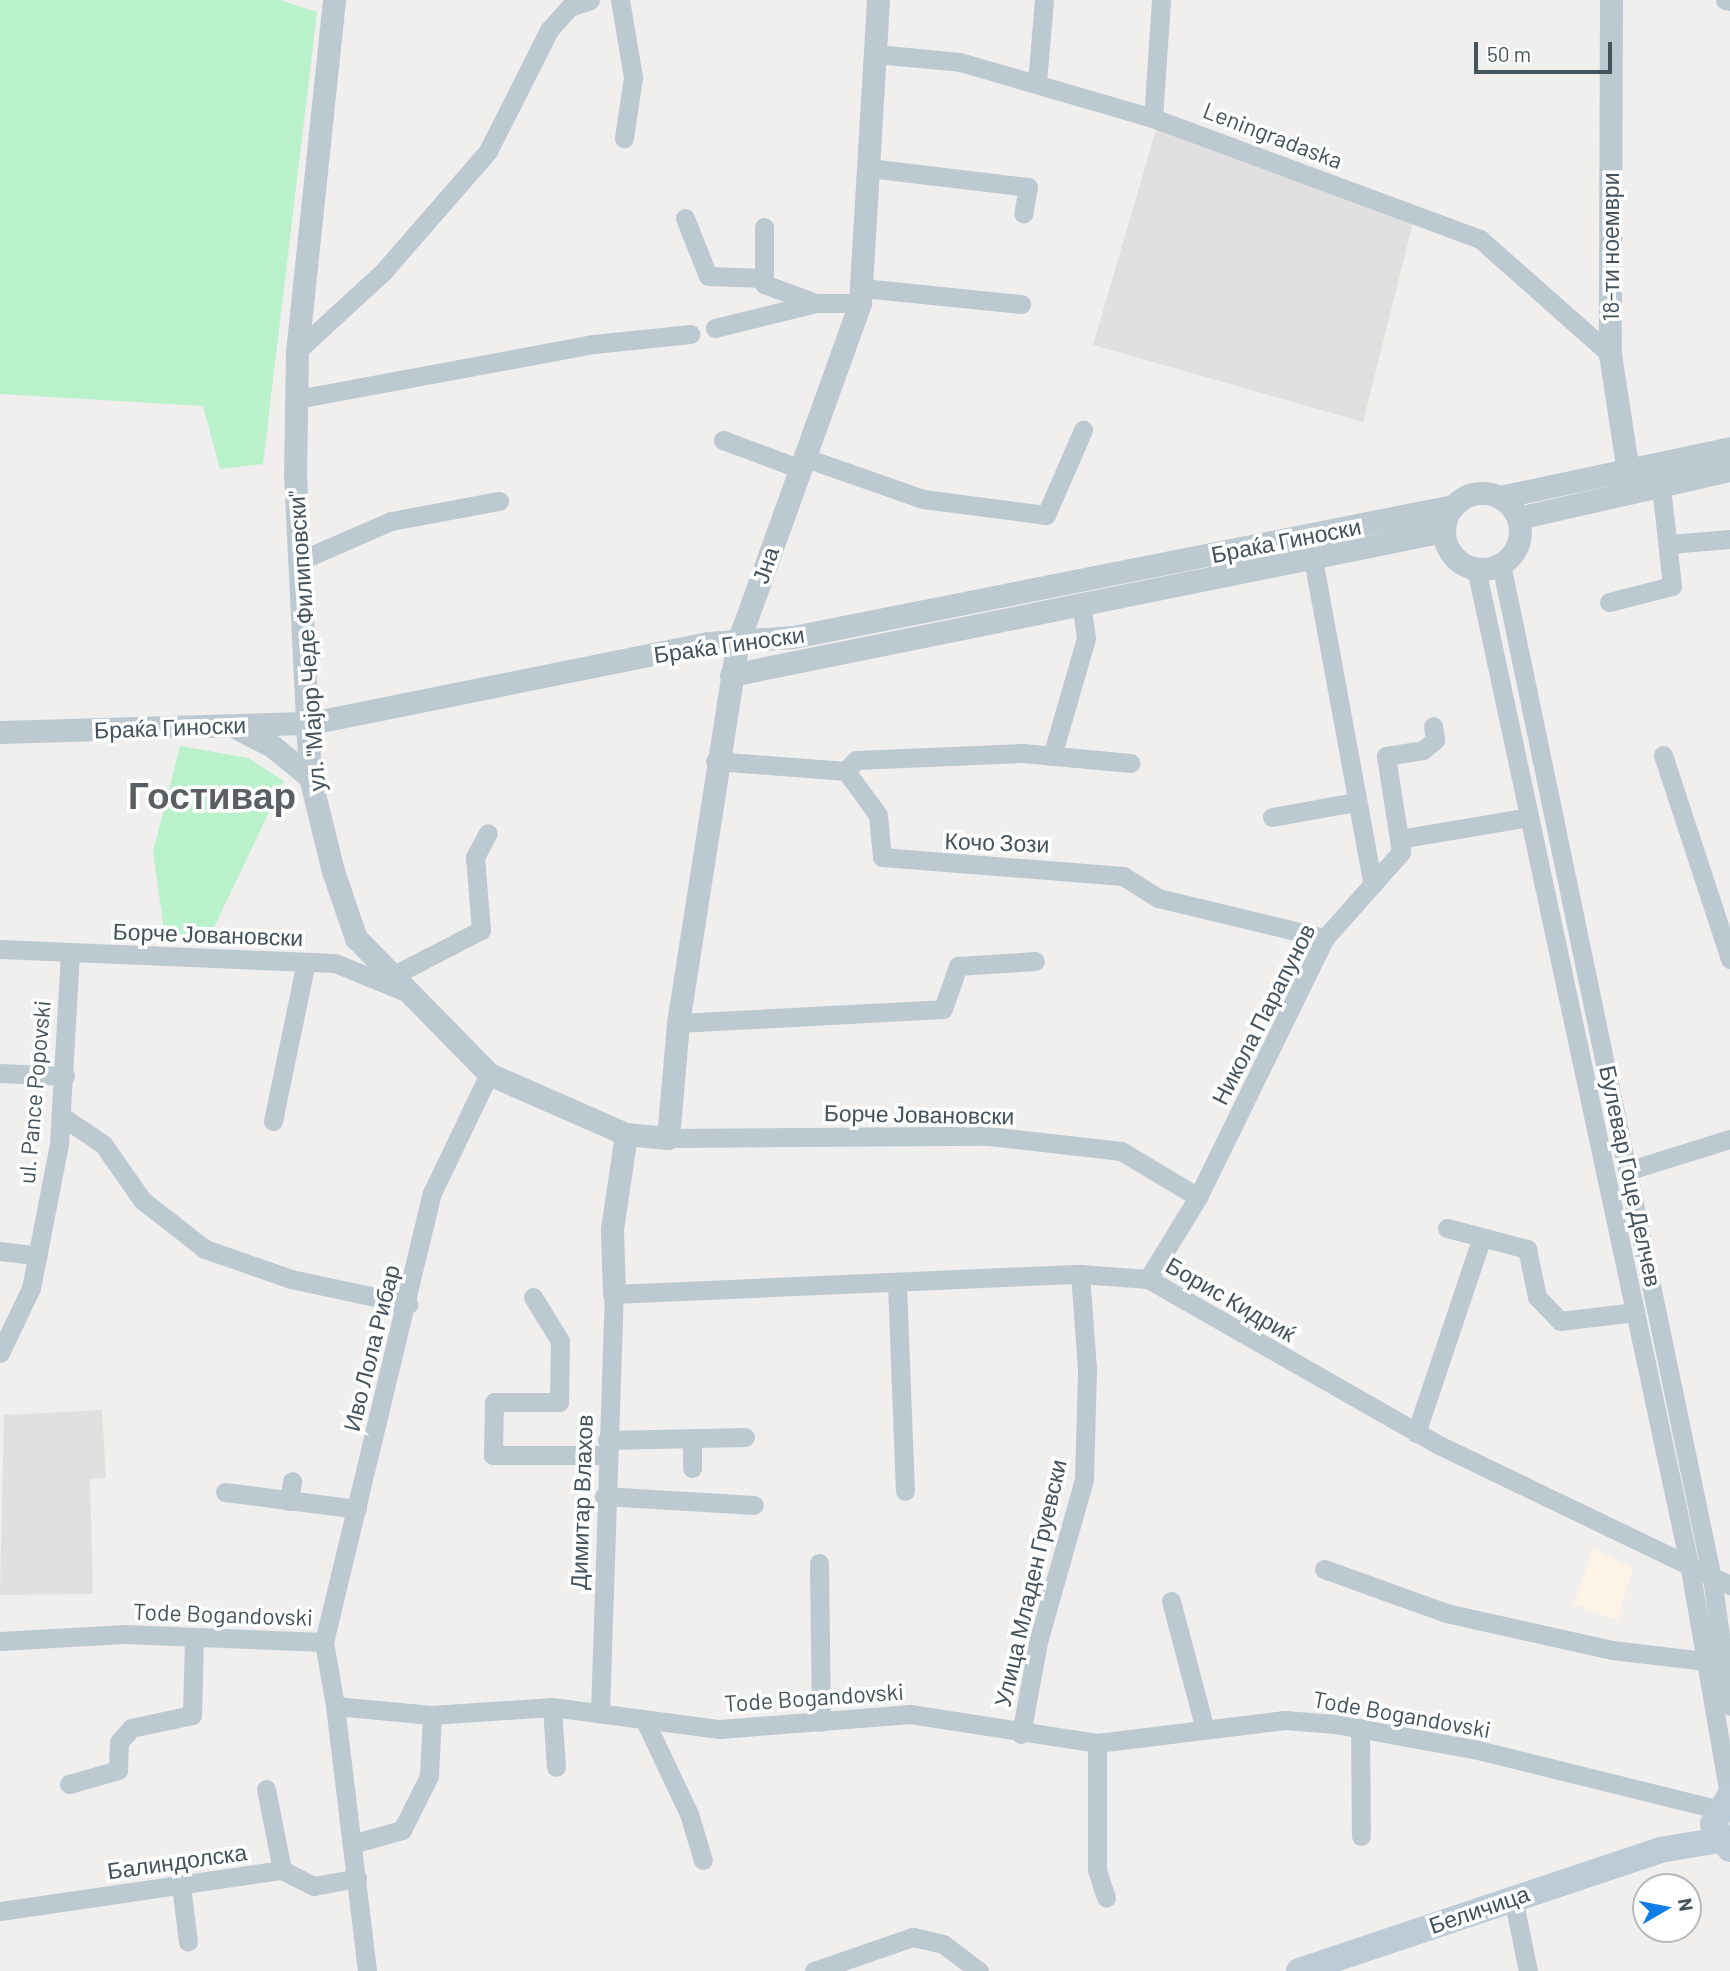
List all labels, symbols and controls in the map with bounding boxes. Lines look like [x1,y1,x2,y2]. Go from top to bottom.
scale bar [1478,28,1616,72]
text: 50 m [1487,41,1531,66]
street label: Leningradaska [1200,96,1346,174]
street label: 18-ти ноември [1596,172,1624,322]
street label: ул. "Мајор Чеде Филиповски" [282,490,330,792]
street label: Браќа Гиноски [1209,512,1363,568]
street label: Јна [746,543,784,587]
street label: Браќа Гиноски [652,620,806,668]
street label: Браќа Гиноски [94,711,246,743]
district label: Гостивар [128,772,296,816]
street label: Кочо Зози [944,826,1050,858]
street label: Борче Јовановски [112,917,304,951]
street label: Никола Парапунов [1205,919,1321,1109]
street label: ul. Pance Popovski [12,999,56,1185]
street label: Булевар Гоце Делчев [1594,1063,1668,1289]
street label: Борче Јовановски [824,1099,1014,1129]
street label: Борис Кидриќ [1161,1251,1301,1347]
street label: Иво Лола Рибар [337,1262,405,1434]
street label: Димитар Влахов [564,1414,598,1590]
street label: Улица Младен Груевски [988,1457,1072,1709]
street label: Tode Bogandovski [133,1597,313,1631]
street label: Tode Bogandovski [723,1677,905,1717]
street label: Tode Bogandovski [1311,1685,1493,1743]
street label: Балиндолска [105,1838,249,1884]
north arrow [1632,1873,1702,1943]
street label: Беличица [1425,1879,1533,1939]
text: N [1674,1896,1699,1913]

